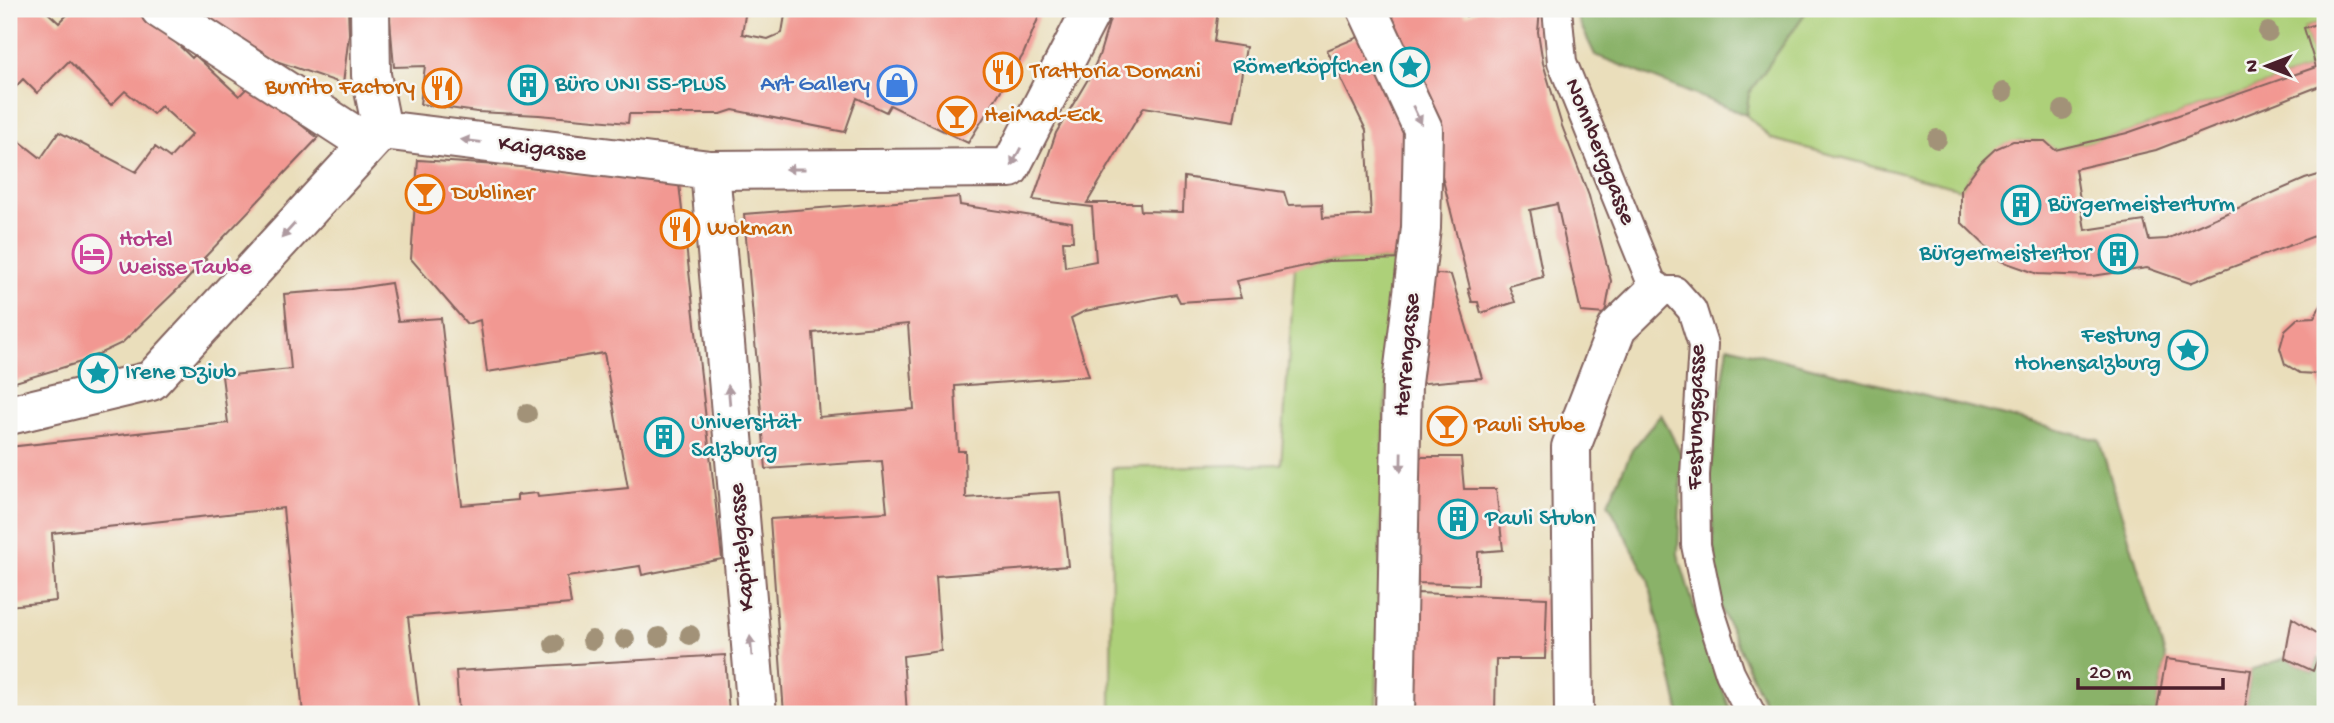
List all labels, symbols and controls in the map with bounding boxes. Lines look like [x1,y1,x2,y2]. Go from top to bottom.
north arrow [2232,32,2302,102]
place icon: Römerköpfchen [1389,46,1431,88]
restaurant icon: Trattoria Domani [982,51,1024,93]
place label: Römerköpfchen [1233,53,1384,82]
place label: Trattoria Domani [1028,58,1201,87]
text: N [2242,60,2265,72]
building icon: Büro UNI 55-PLUS [507,64,549,106]
shop icon: Art Gallery [876,64,918,106]
restaurant icon: Burrito Factory [421,67,463,109]
place label: Büro UNI 55-PLUS [554,71,727,100]
place label: Art Gallery [760,71,870,100]
place label: Burrito Factory [264,74,415,103]
street label: Nonnberggasse [1556,75,1642,230]
bar icon: HeiMad-Eck [936,95,978,137]
place label: HeiMad-Eck [984,102,1103,131]
one-way arrow [1411,105,1423,125]
street label: Kaigasse [496,130,588,170]
one-way arrow [460,136,482,147]
one-way arrow [1010,147,1022,166]
one-way arrow [784,163,806,175]
bar icon: Dubliner [404,173,446,215]
place label: Dubliner [450,180,537,209]
building icon: Bürgermeisterturm [2000,184,2042,226]
place label: Bürgermeisterturm [2047,191,2235,220]
restaurant icon: Wokman [659,208,701,250]
place label: Wokman [707,215,793,244]
one-way arrow [280,222,296,240]
place label: Hotel Weisse Taube [119,226,252,283]
hotel icon: Hotel Weisse Taube [71,233,113,275]
building icon: Bürgermeistertor [2097,233,2139,275]
place label: Bürgermeistertor [1919,240,2093,269]
street label: Herrengasse [1388,291,1428,418]
place label: Festung Hohensalzburg [2014,322,2161,379]
place icon: Festung Hohensalzburg [2167,329,2209,371]
street label: Festungsgasse [1681,343,1713,491]
place icon: Irene Dziub [77,352,119,394]
place label: Irene Dziub [125,359,237,388]
one-way arrow [723,384,734,406]
bar icon: Pauli Stube [1426,405,1468,447]
place label: Universität Salzburg [691,409,802,466]
place label: Pauli Stube [1473,412,1586,441]
building icon: Universität Salzburg [643,416,685,458]
one-way arrow [1395,452,1406,474]
street label: Kapitelgasse [723,481,763,612]
building icon: Pauli Stubn [1437,498,1479,540]
place label: Pauli Stubn [1484,505,1596,534]
one-way arrow [745,635,756,657]
scale bar [2078,646,2224,690]
text: 20 m [2089,662,2131,687]

